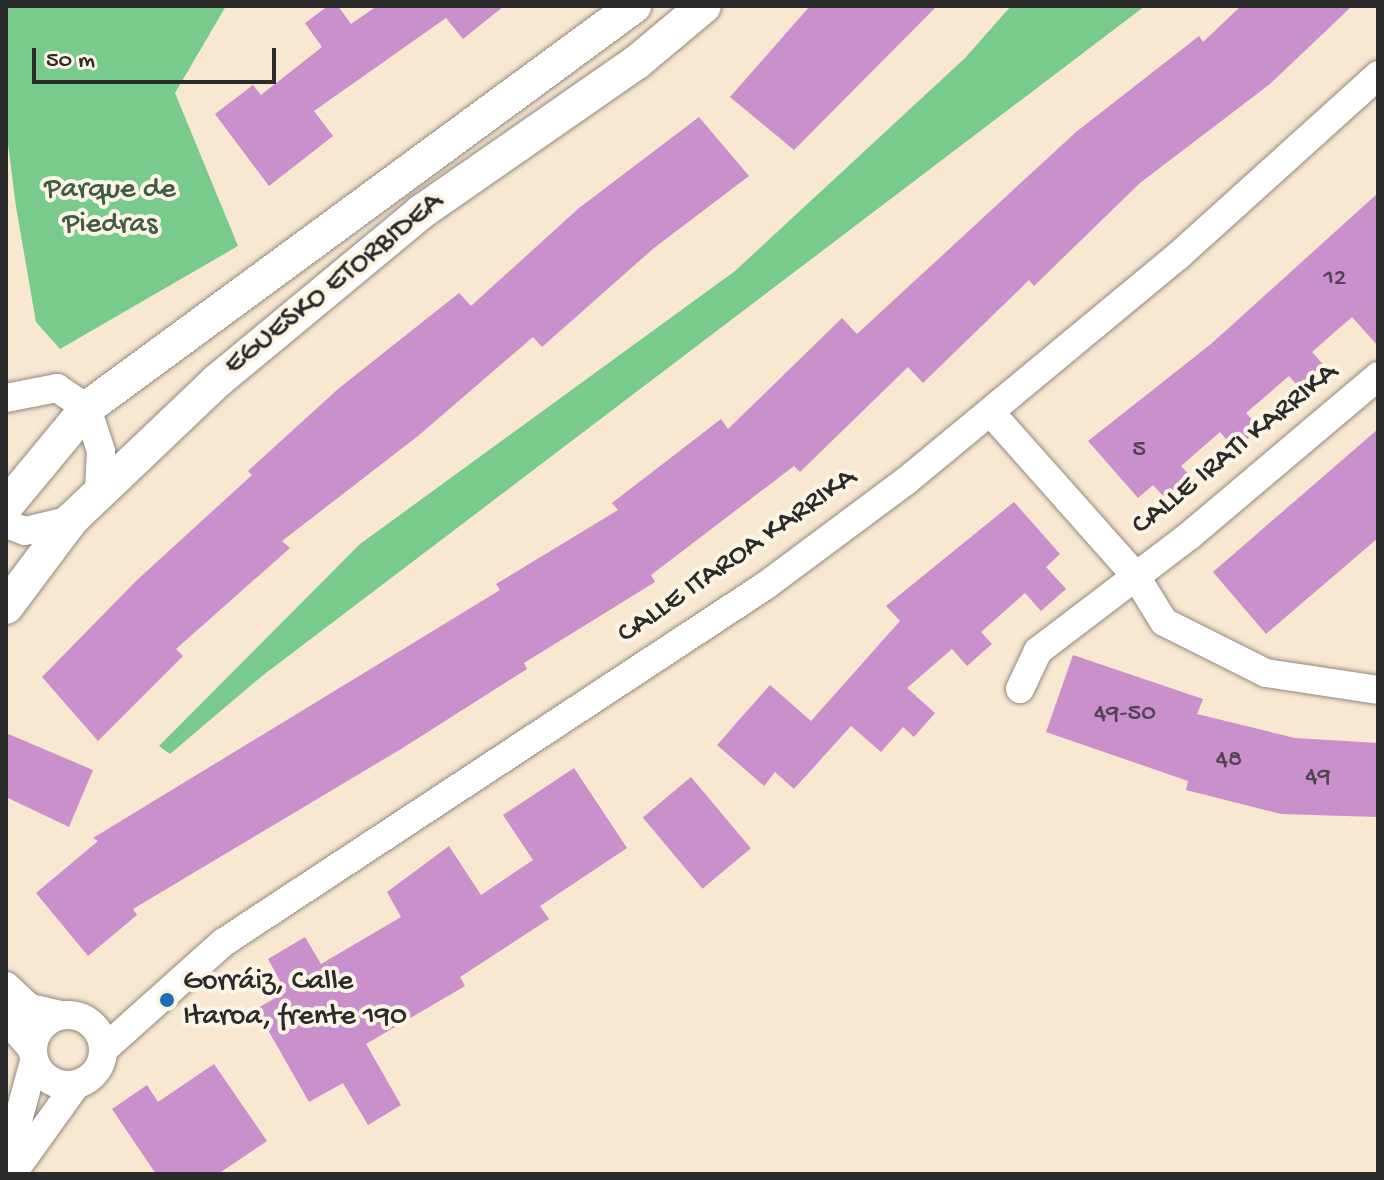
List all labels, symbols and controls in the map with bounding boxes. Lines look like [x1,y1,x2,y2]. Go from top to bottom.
scale bar [36,32,280,82]
text: 50 m [46,47,95,76]
park label: Parque de Piedras [44,173,176,244]
street label: EGUESKO ETORBIDEA [218,186,452,384]
house number: 12 [1323,264,1347,296]
street label: CALLE IRATI KARRIKA [1125,356,1347,544]
house number: 5 [1132,435,1146,467]
street label: CALLE ITAROA KARRIKA [611,461,865,653]
house number: 49-50 [1094,699,1156,731]
house number: 48 [1216,745,1242,777]
house number: 49 [1305,762,1331,794]
place label: Gorráiz, Calle Itaroa, frente 190 [183,965,407,1036]
marker: Gorráiz, Calle Itaroa, frente 190 [158,991,176,1009]

